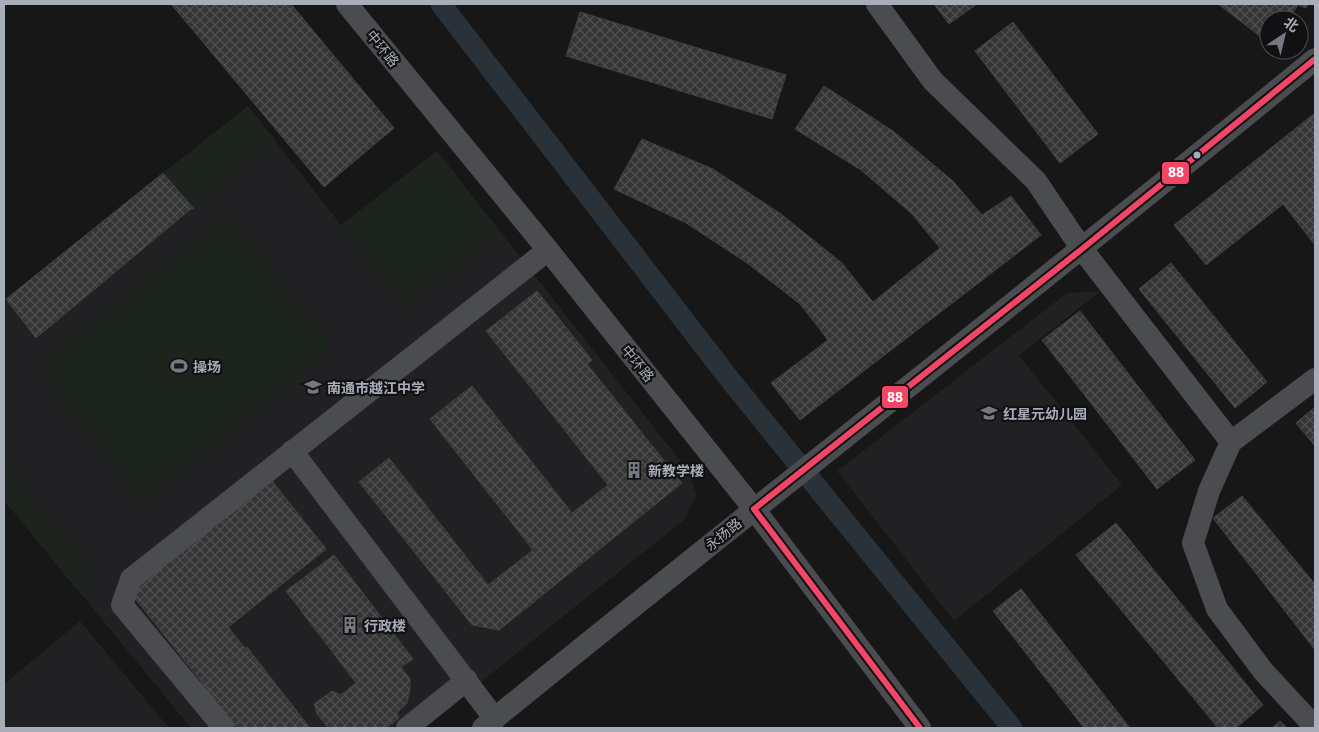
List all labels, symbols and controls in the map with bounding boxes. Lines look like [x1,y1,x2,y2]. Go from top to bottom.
north arrow [1259,10,1309,60]
text: 北 [1281,12,1303,36]
street label: 中环路 [362,26,404,70]
unlabelled marker [1192,150,1202,160]
line badge: 88 [1161,161,1190,185]
text: 88 [1168,162,1184,181]
street label: 中环路 [617,341,659,385]
sports icon: 操场 [169,356,189,376]
place label: 操场 [193,357,221,376]
school or university icon: 南通市越江中学 [303,377,323,397]
place label: 南通市越江中学 [327,378,425,397]
line badge: 88 [881,385,909,409]
text: 88 [887,387,903,406]
school or university icon: 红星元幼儿园 [979,403,999,423]
place label: 红星元幼儿园 [1003,404,1087,423]
building icon: 新教学楼 [624,460,644,480]
place label: 新教学楼 [648,461,704,480]
street label: 永扬路 [701,513,745,555]
building icon: 行政楼 [340,615,360,635]
place label: 行政楼 [364,616,406,635]

